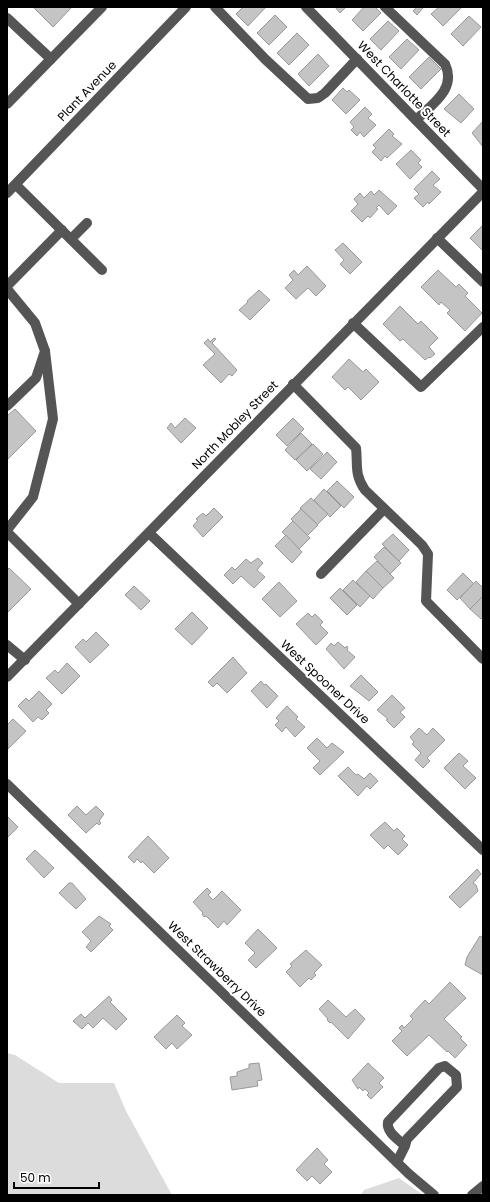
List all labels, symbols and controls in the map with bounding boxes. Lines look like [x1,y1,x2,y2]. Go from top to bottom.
street label: West Charlotte Street [354,37,455,140]
street label: Plant Avenue [53,57,120,125]
street label: North Mobley Street [188,376,282,473]
street label: West Spooner Drive [277,636,374,728]
street label: West Strawberry Drive [164,917,271,1020]
scale bar [14,1164,99,1190]
text: 50 m [20,1169,51,1186]

